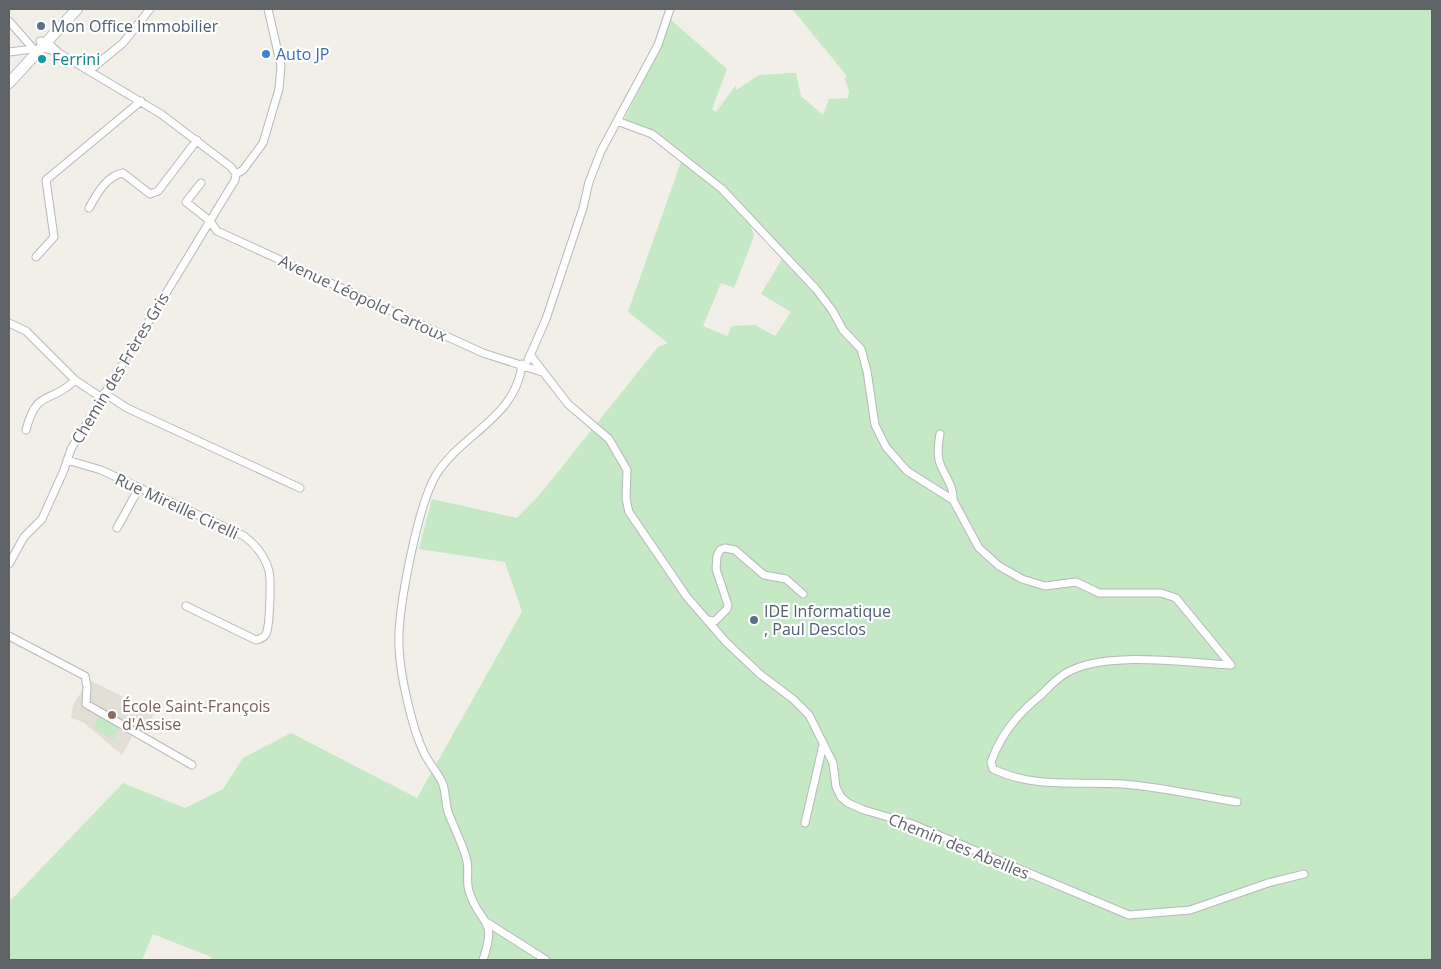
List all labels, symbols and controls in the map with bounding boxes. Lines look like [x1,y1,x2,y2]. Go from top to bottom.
place label: Mon Office Immobilier [51,15,219,37]
marker: Mon Office Immobilier [35,20,47,32]
place label: Auto JP [276,43,329,65]
place label: Ferrini [52,48,100,70]
marker: Auto JP [260,48,272,60]
marker: Ferrini [36,53,48,65]
street label: Avenue Léopold Cartoux [275,249,451,347]
street label: Chemin des Frères Gris [66,288,174,448]
street label: Rue Mireille Cirelli [112,468,242,544]
place label: IDE Informatique , Paul Desclos [764,600,891,640]
marker: IDE Informatique , Paul Desclos [748,614,760,626]
place label: École Saint-François d'Assise [122,695,270,735]
marker: École Saint-François d'Assise [106,709,118,721]
street label: Chemin des Abeilles [885,808,1033,884]

